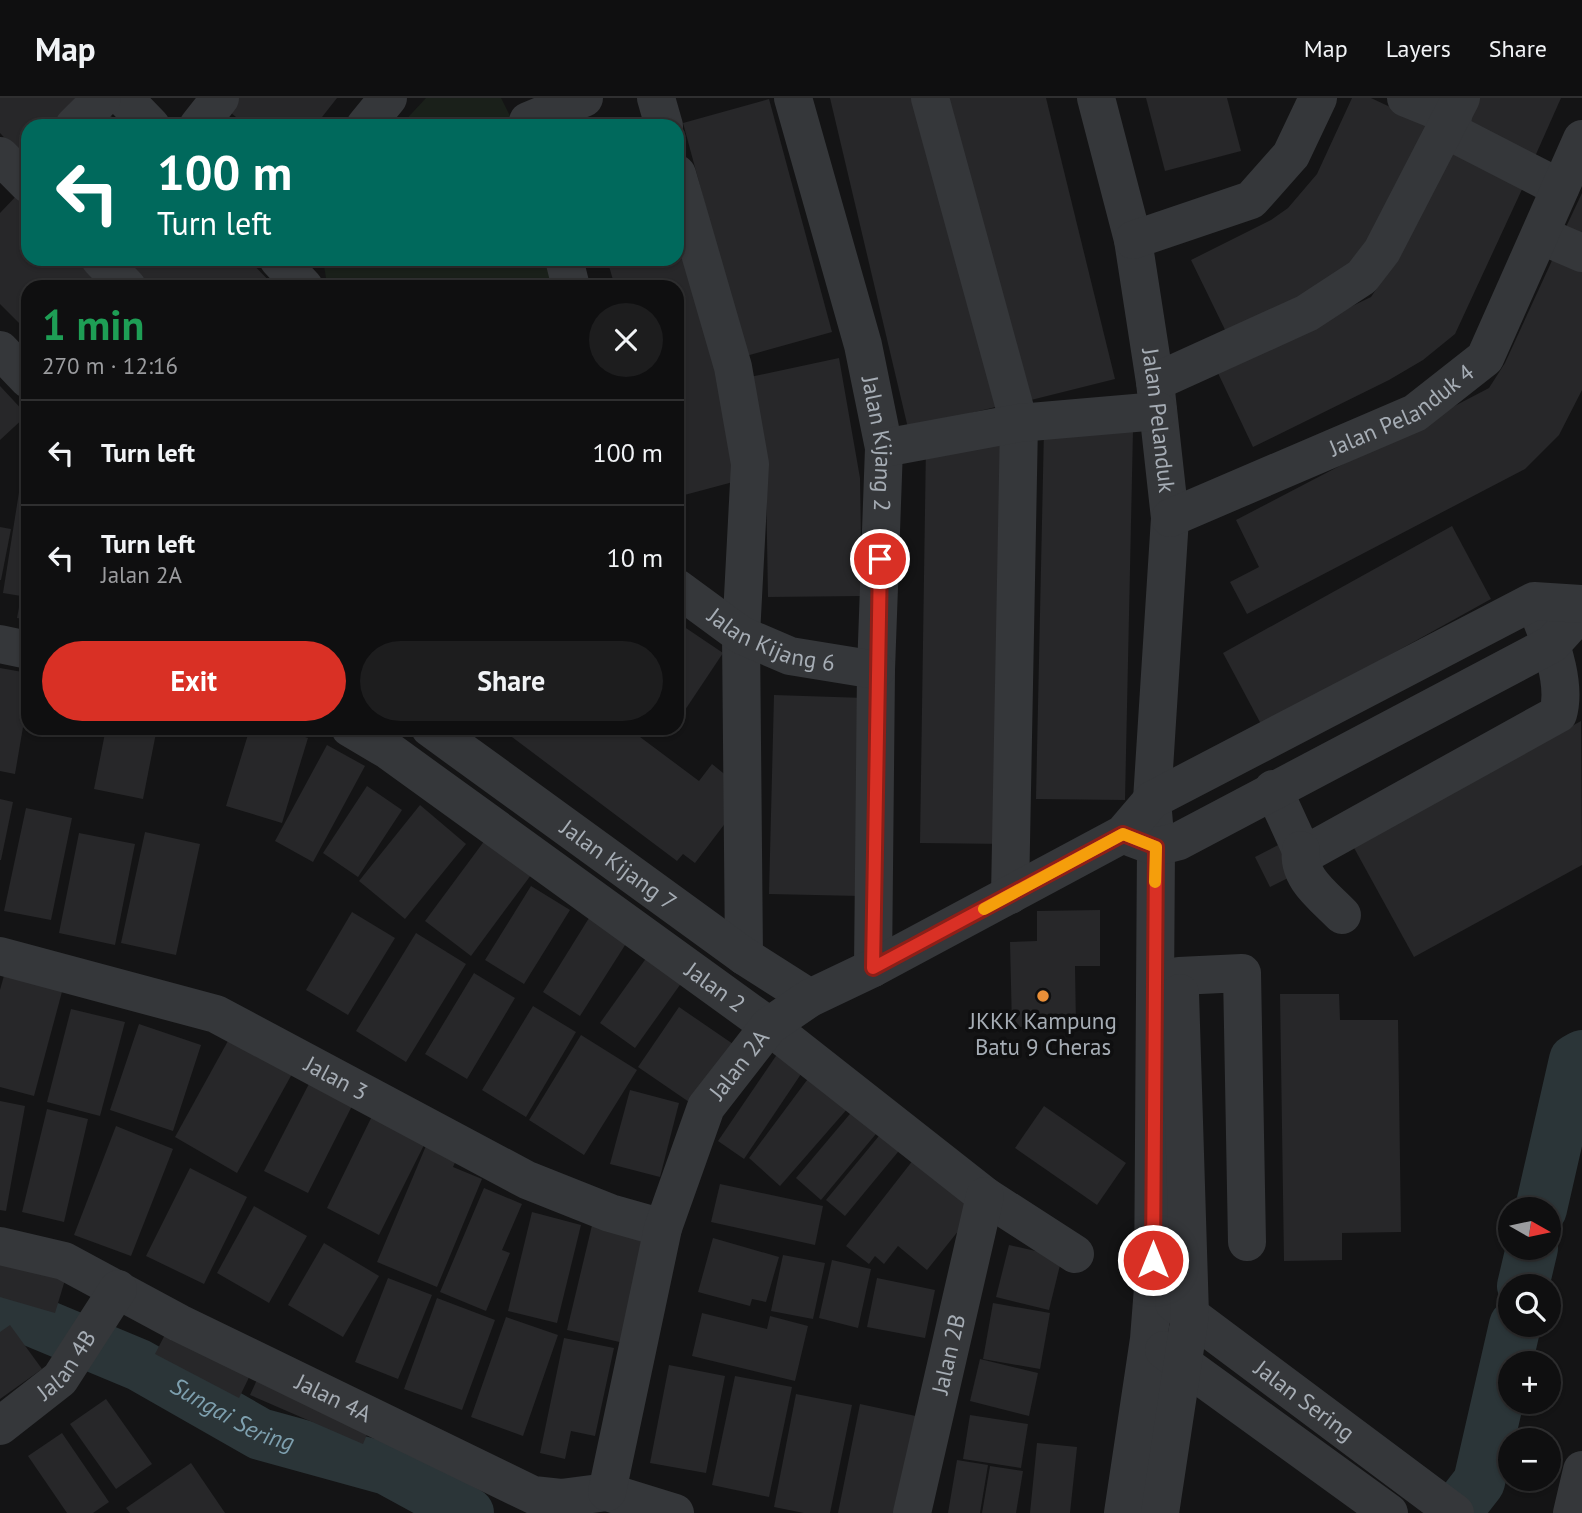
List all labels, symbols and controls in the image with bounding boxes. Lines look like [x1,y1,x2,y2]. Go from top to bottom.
text: Map [35,27,96,70]
text: Map [1304,33,1348,64]
text: Layers [1386,33,1451,64]
text: Share [1489,33,1547,64]
text: 100 m [157,140,292,204]
icon: left [42,147,133,238]
text: Turn left [157,202,272,244]
text: 1 min [42,297,144,352]
button: close [589,303,663,377]
street label: Jalan Pelanduk [1136,345,1182,494]
text: 270 m · 12:16 [42,351,178,380]
street label: Jalan Pelanduk 4 [1323,357,1480,463]
street label: Jalan Kijang 2 [855,372,899,512]
icon: left [42,434,80,472]
text: Turn left [101,436,195,469]
text: 100 m [592,436,663,469]
text: Turn left [101,527,195,560]
pin [850,529,910,589]
icon: left [42,539,80,577]
icon: arrive [861,540,899,578]
text: 10 m [607,541,663,574]
text: Jalan 2A [101,560,182,589]
street label: Jalan Kijang 6 [702,600,837,677]
button: Exit [42,641,346,721]
button: Share [360,641,663,721]
street label: Jalan Kijang 7 [554,812,683,916]
street label: Jalan 2 [679,955,751,1018]
marker: JKKK Kampung Batu 9 Cheras [1035,988,1051,1004]
place label: JKKK Kampung Batu 9 Cheras [968,1006,1117,1061]
street label: Jalan 2A [702,1023,775,1106]
street label: Jalan 3 [299,1049,373,1106]
north arrow [1498,1197,1561,1260]
map controls [1498,1197,1561,1491]
position arrow [1116,1223,1190,1297]
button: search [1498,1274,1561,1337]
street label: Jalan 2B [925,1311,971,1398]
street label: Jalan 4B [30,1324,102,1406]
button: + [1498,1351,1561,1414]
street label: Jalan Sering [1248,1353,1361,1447]
street label: Jalan 4A [290,1366,377,1429]
water label: Sungai Sering [165,1370,298,1458]
button: − [1498,1428,1561,1491]

